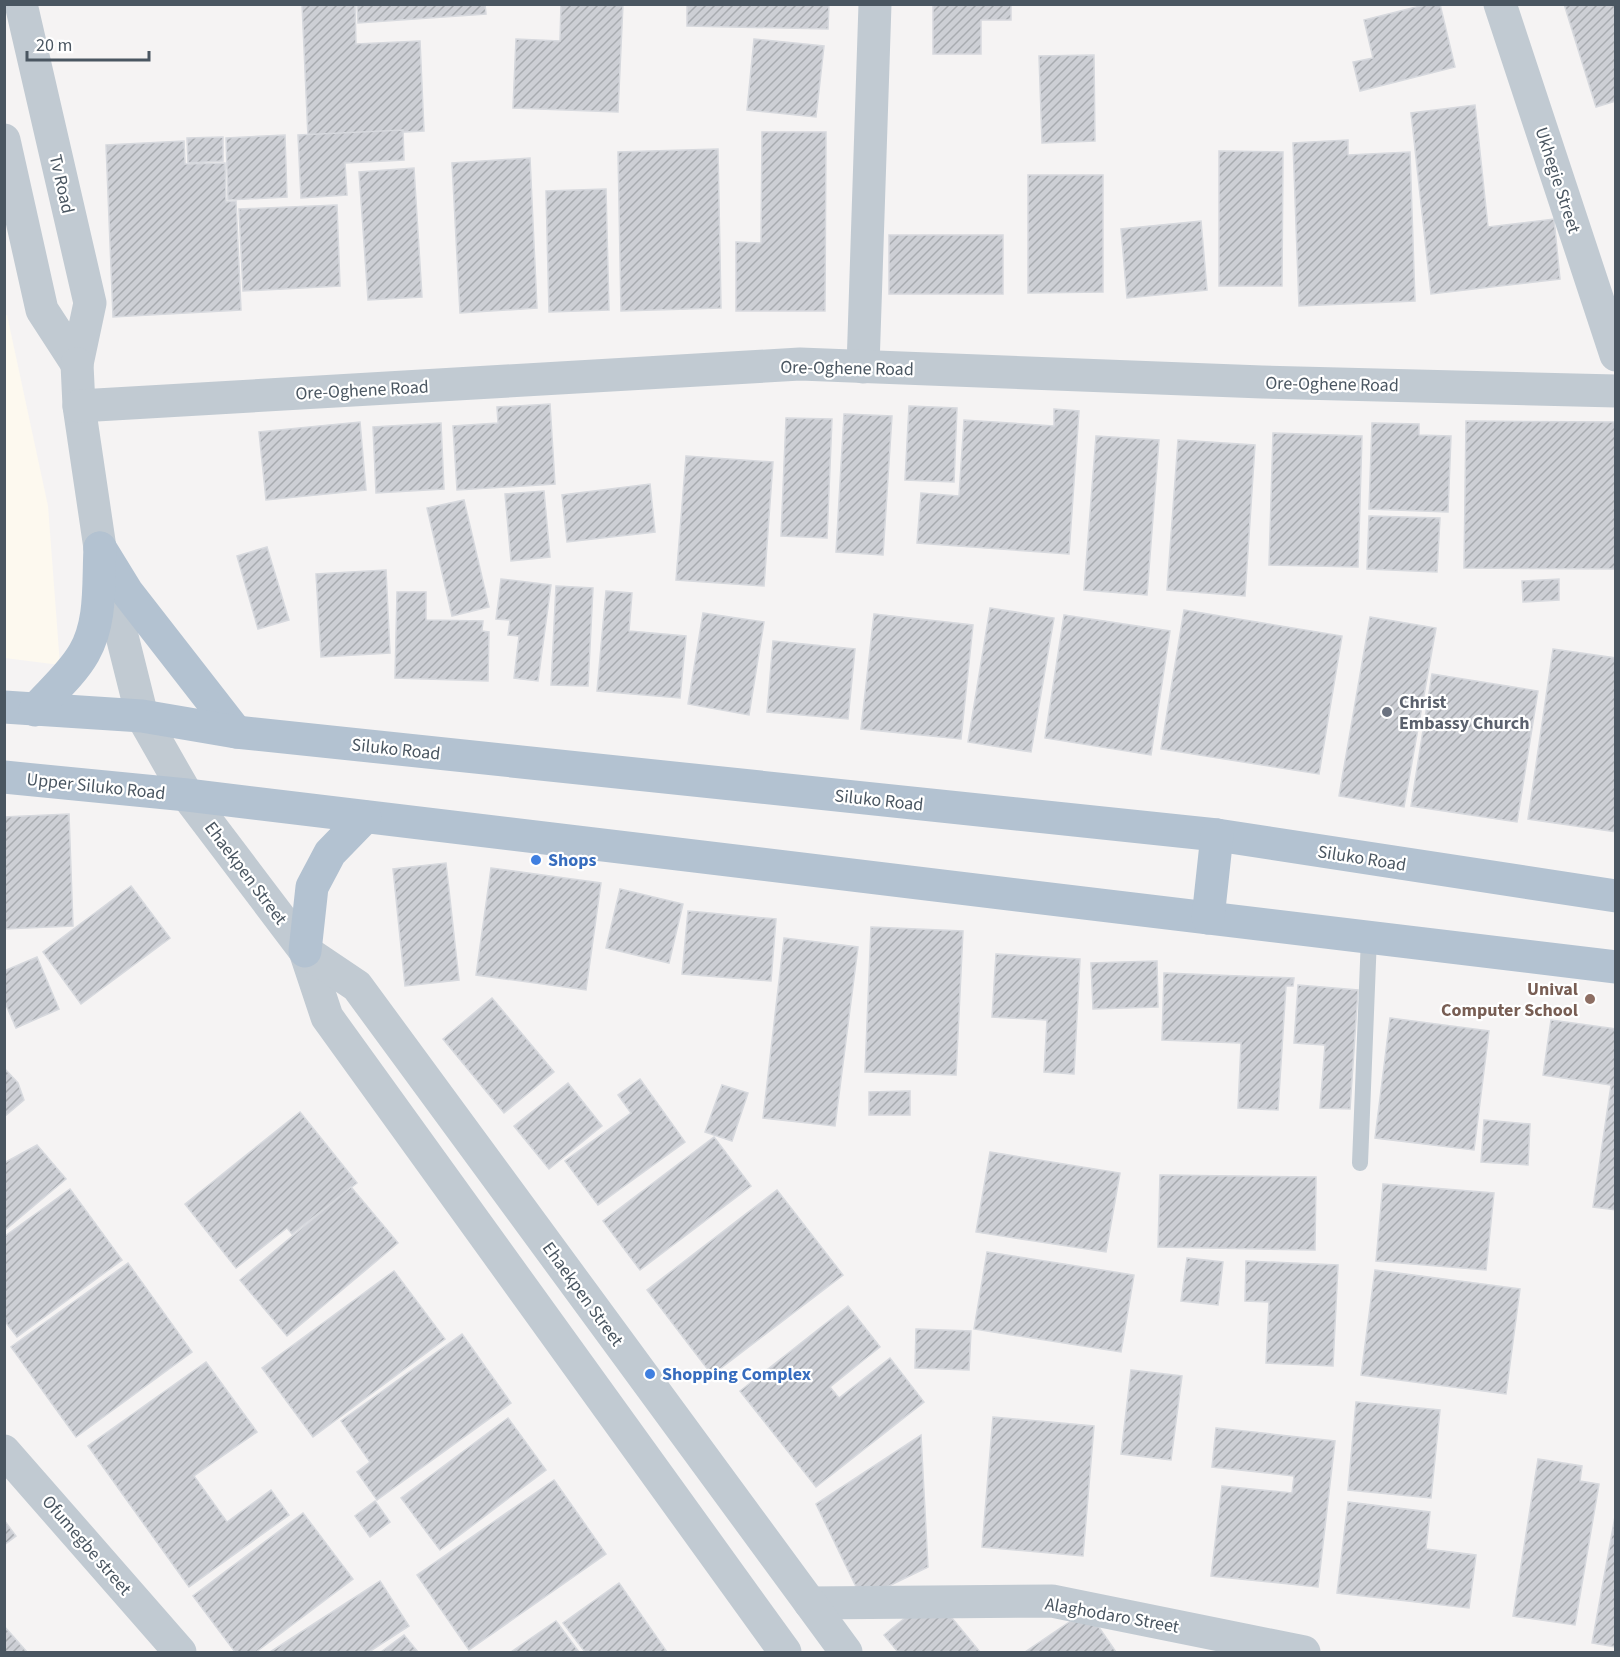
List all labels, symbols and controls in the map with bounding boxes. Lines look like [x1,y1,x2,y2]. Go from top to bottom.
scale bar [27,24,148,62]
text: 20 m [36,33,72,58]
street label: Ukhegie Street [1529,124,1586,236]
street label: Tv Road [43,152,80,216]
street label: Ore-Oghene Road [780,355,914,382]
street label: Ore-Oghene Road [1265,371,1399,398]
street label: Ore-Oghene Road [295,375,429,406]
place label: Christ Embassy Church [1399,690,1529,736]
marker: Christ Embassy Church [1380,705,1394,719]
street label: Siluko Road [350,732,442,767]
street label: Upper Siluko Road [25,767,167,806]
street label: Siluko Road [833,783,925,818]
street label: Ehaekpen Street [198,816,293,930]
street label: Siluko Road [1316,839,1408,878]
place label: Shops [548,848,597,873]
marker: Shops [529,853,543,867]
place label: Unival Computer School [1441,977,1578,1023]
marker: Unival Computer School [1583,992,1597,1006]
street label: Ehaekpen Street [536,1237,629,1352]
place label: Shopping Complex [662,1362,811,1387]
marker: Shopping Complex [643,1367,657,1381]
street label: Ofumegbe street [36,1490,137,1601]
street label: Alaghodaro Street [1043,1591,1181,1640]

